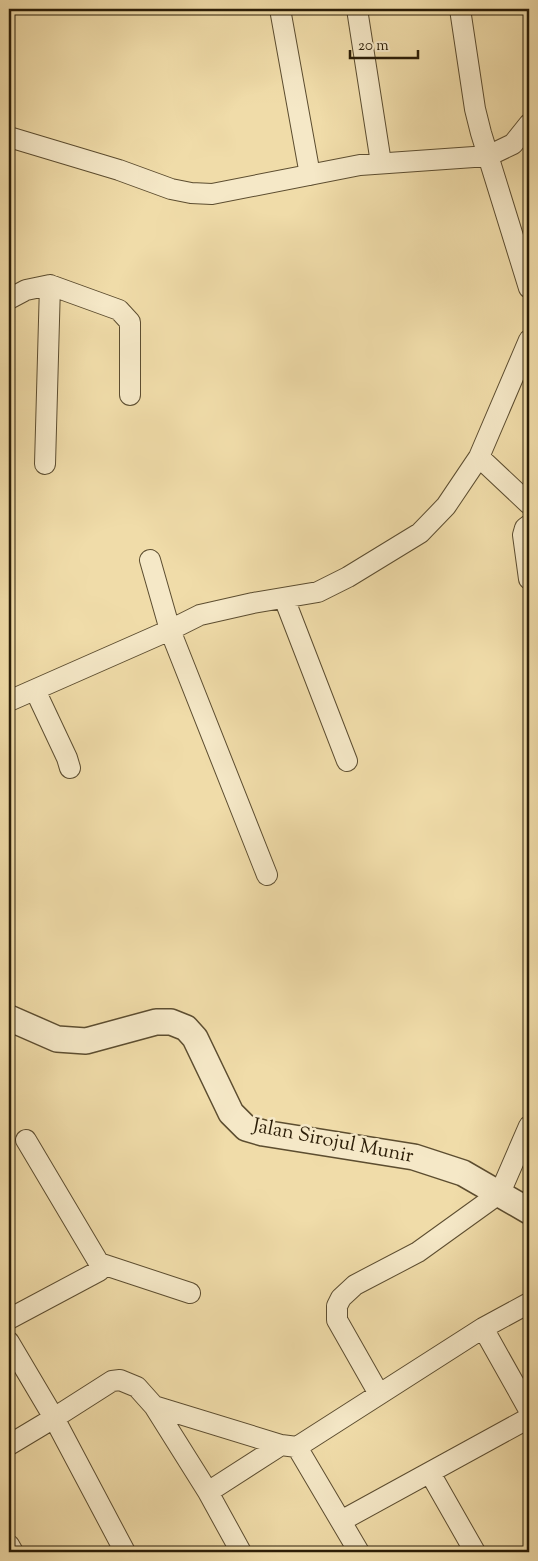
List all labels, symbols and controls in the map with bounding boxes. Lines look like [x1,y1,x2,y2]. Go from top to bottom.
scale bar [350,28,418,60]
text: 20 m [358,36,389,57]
street label: Jalan Sirojul Munir [249,1112,416,1172]

